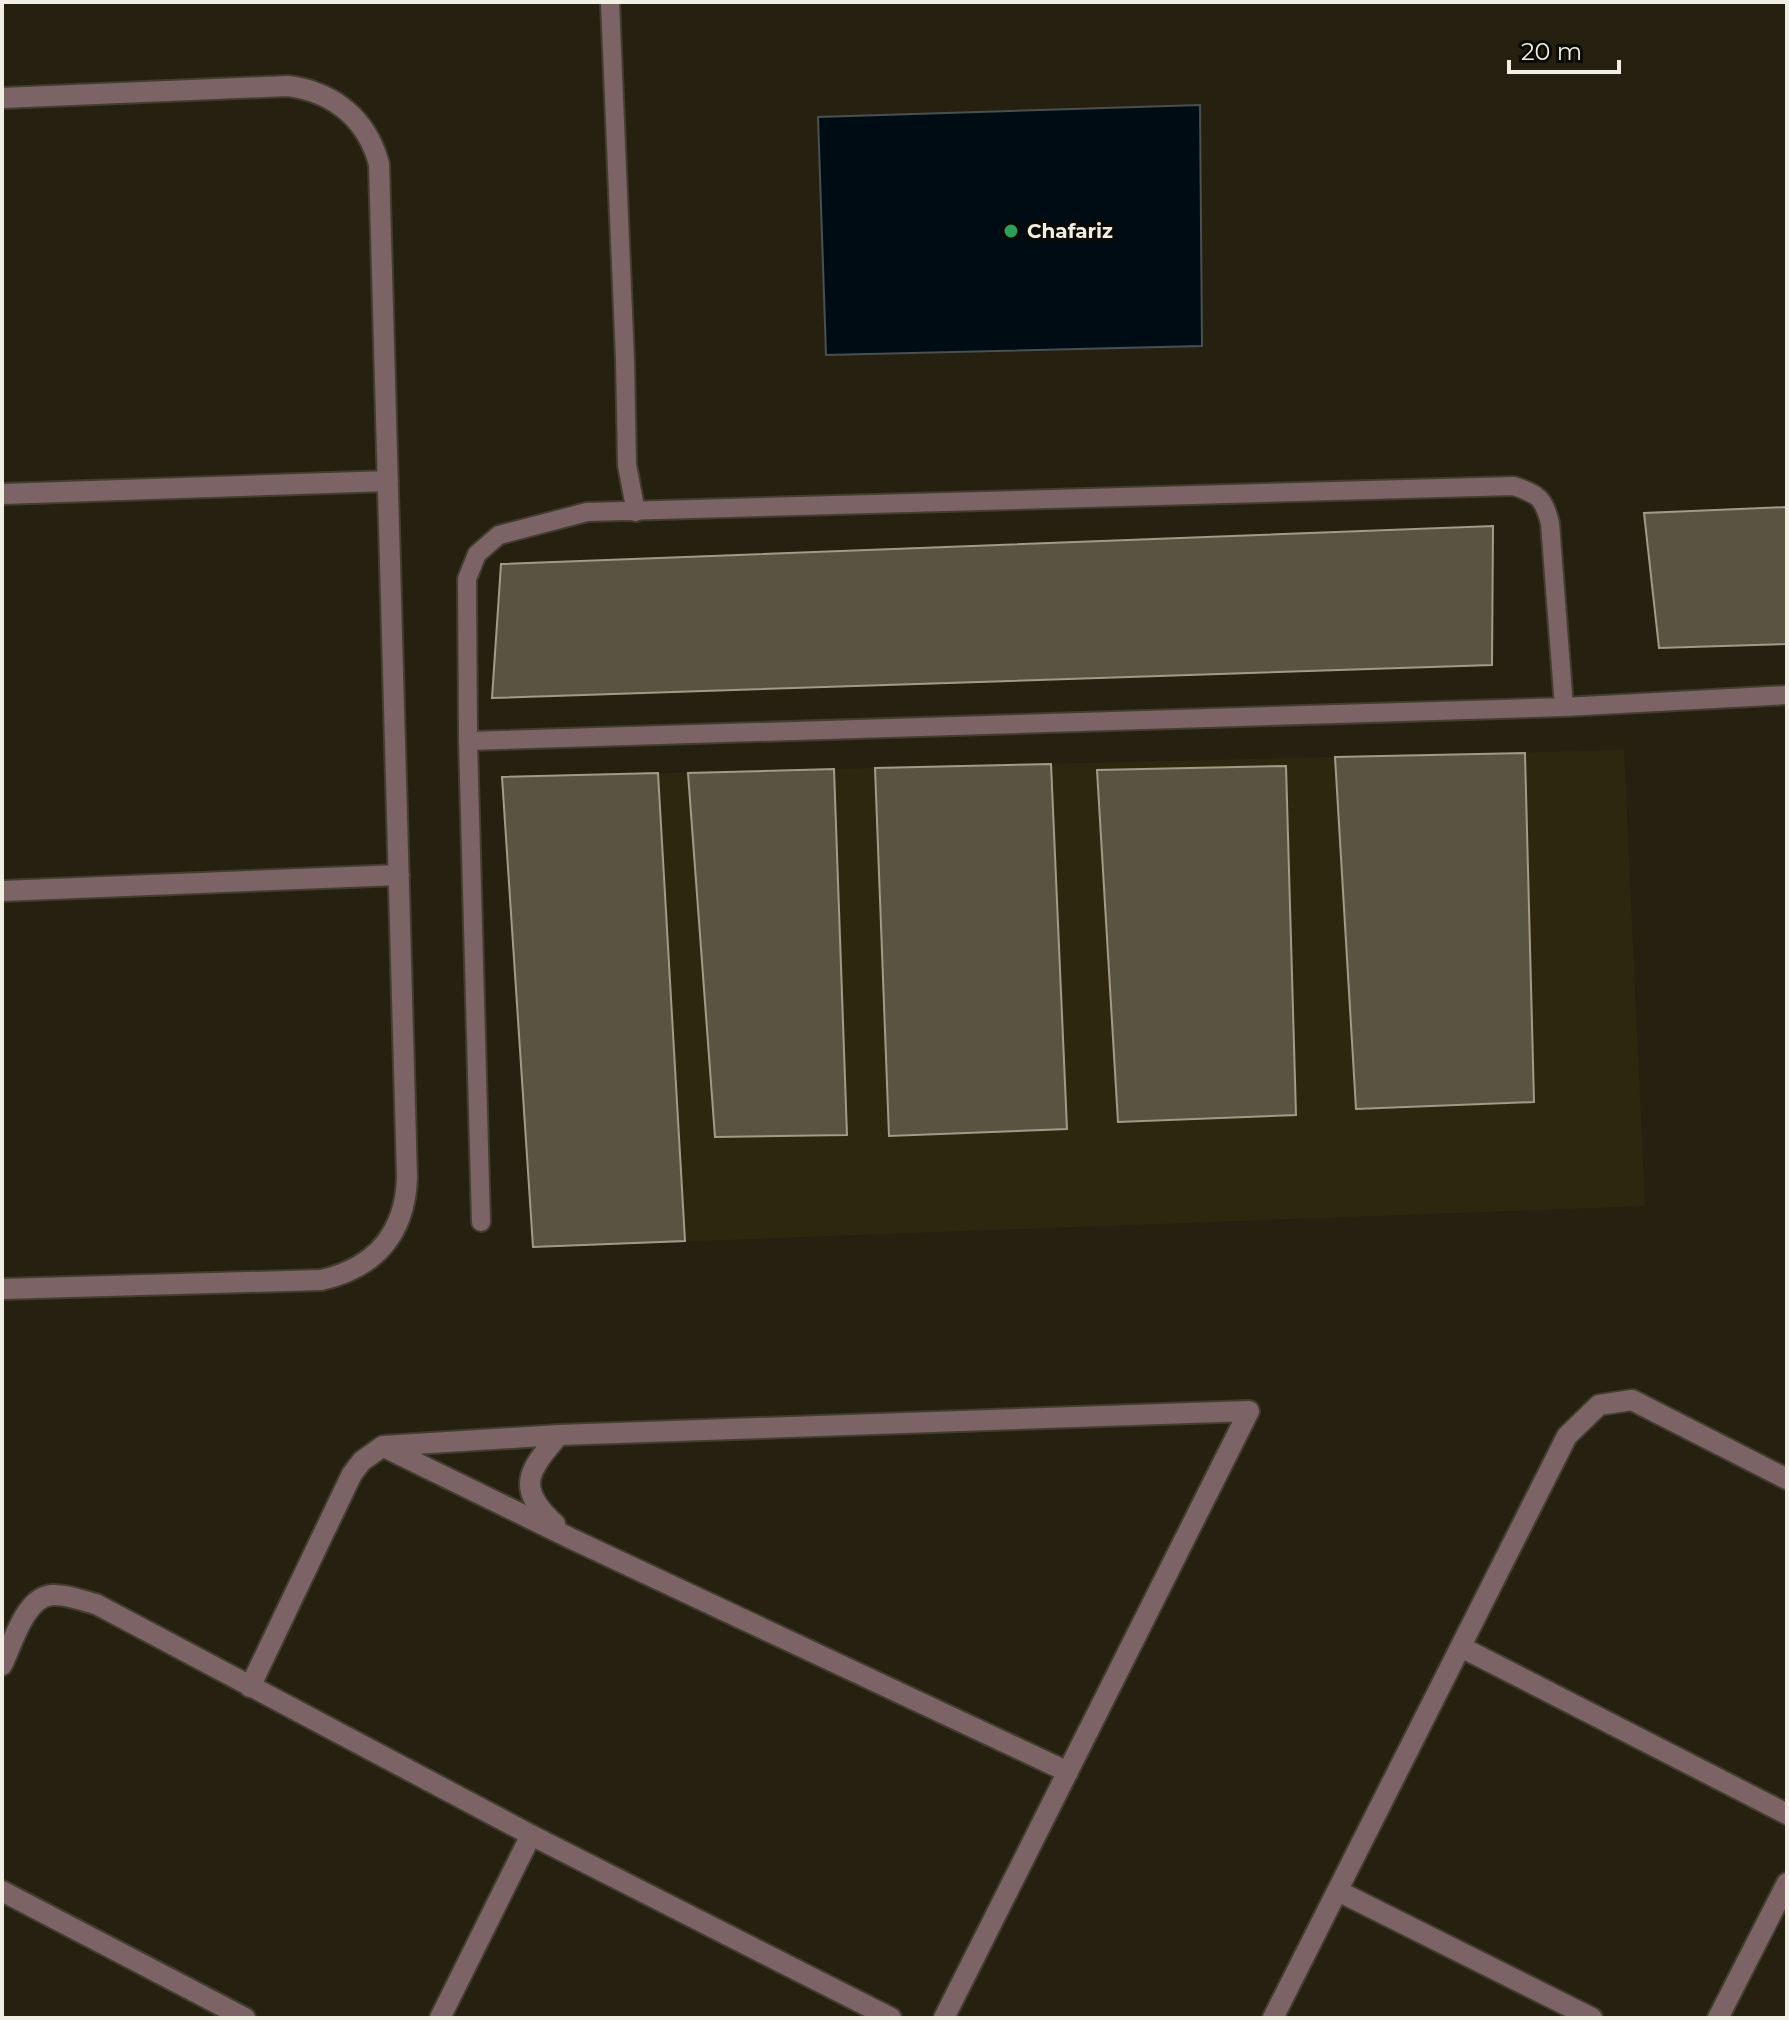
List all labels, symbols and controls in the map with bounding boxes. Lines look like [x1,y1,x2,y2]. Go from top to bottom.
scale bar [1509,24,1619,74]
text: 20 m [1521,37,1582,66]
place label: Chafariz [1027,219,1113,243]
marker: Chafariz [1002,222,1020,240]

